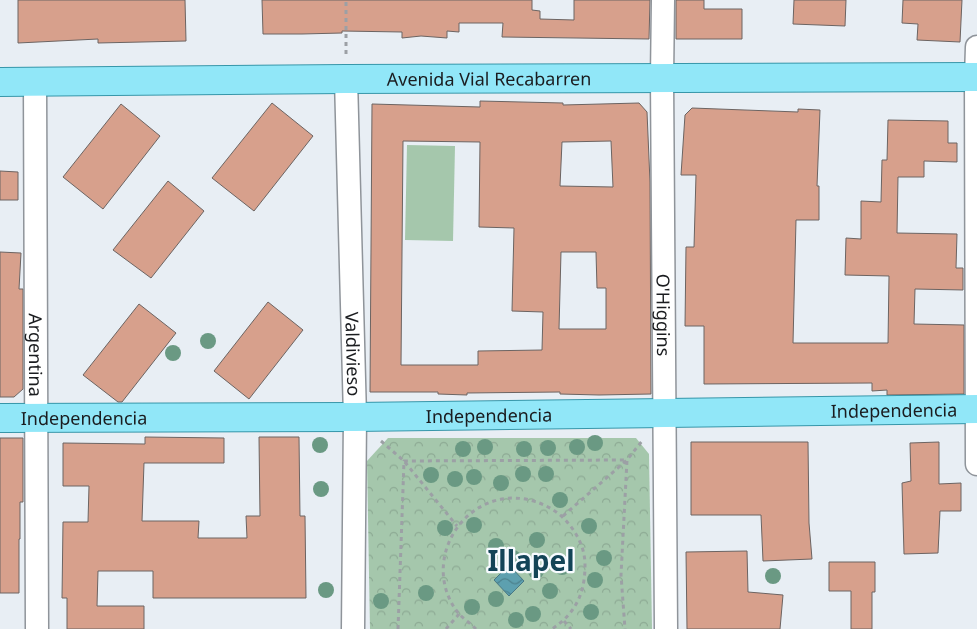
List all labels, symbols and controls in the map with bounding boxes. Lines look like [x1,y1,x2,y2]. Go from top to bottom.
street label: Avenida Vial Recabarren [387,66,591,91]
street label: O'Higgins [651,274,676,356]
street label: Valdivieso [340,311,366,396]
street label: Argentina [24,313,48,397]
street label: Independencia [831,397,957,423]
street label: Independencia [426,402,552,428]
street label: Independencia [21,406,147,430]
district label: Illapel [487,541,575,579]

